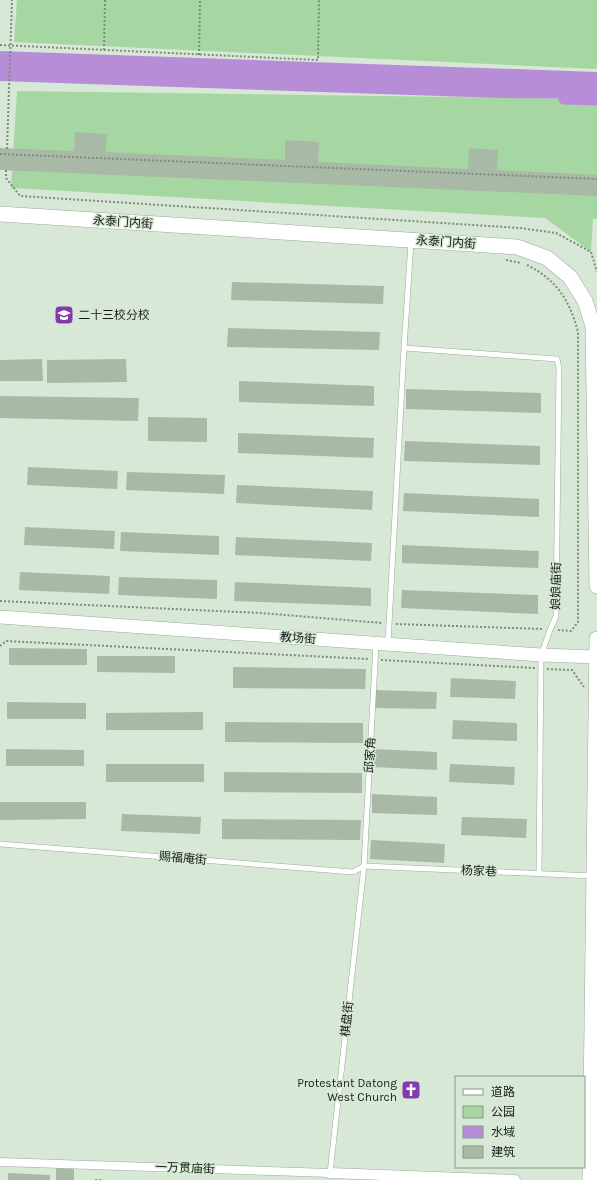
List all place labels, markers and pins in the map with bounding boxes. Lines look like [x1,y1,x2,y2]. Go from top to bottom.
school or university icon: 二十三校分校 [53,304,75,326]
place label: 二十三校分校 [78,308,150,322]
place label: Protestant Datong West Church [297,1076,397,1104]
church icon: Protestant Datong West Church [400,1079,422,1101]

